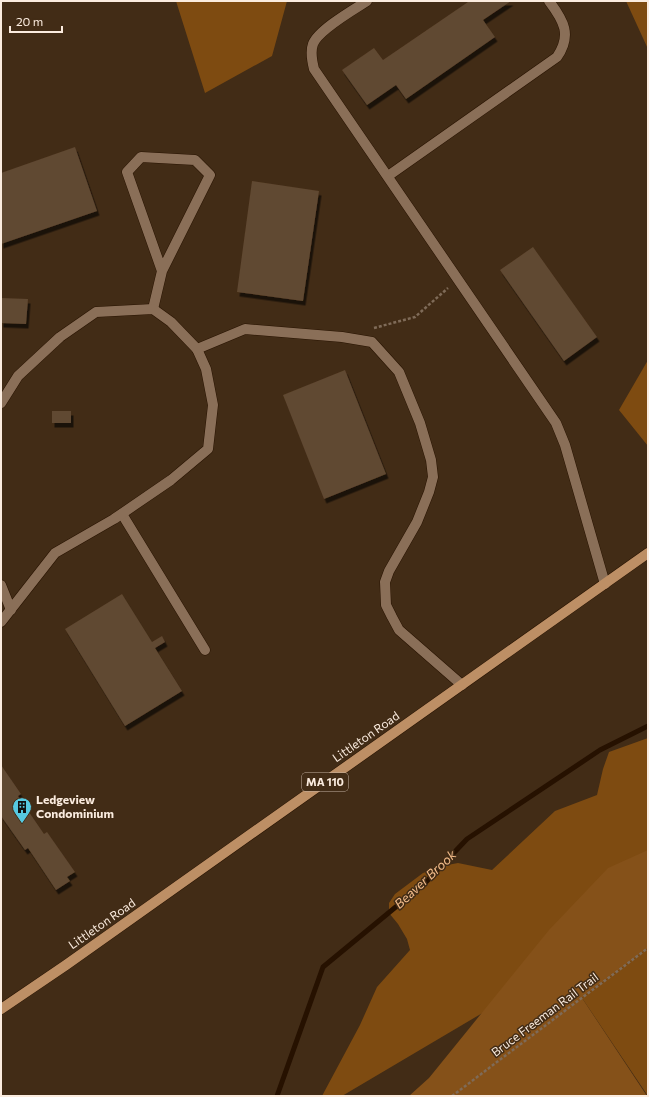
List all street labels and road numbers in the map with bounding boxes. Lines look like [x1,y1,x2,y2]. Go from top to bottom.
street label: Littleton Road [329,708,402,764]
road number: MA 110 [302,773,348,791]
street label: Littleton Road [65,895,138,951]
street label: Bruce Freeman Rail Trail [488,969,601,1059]

